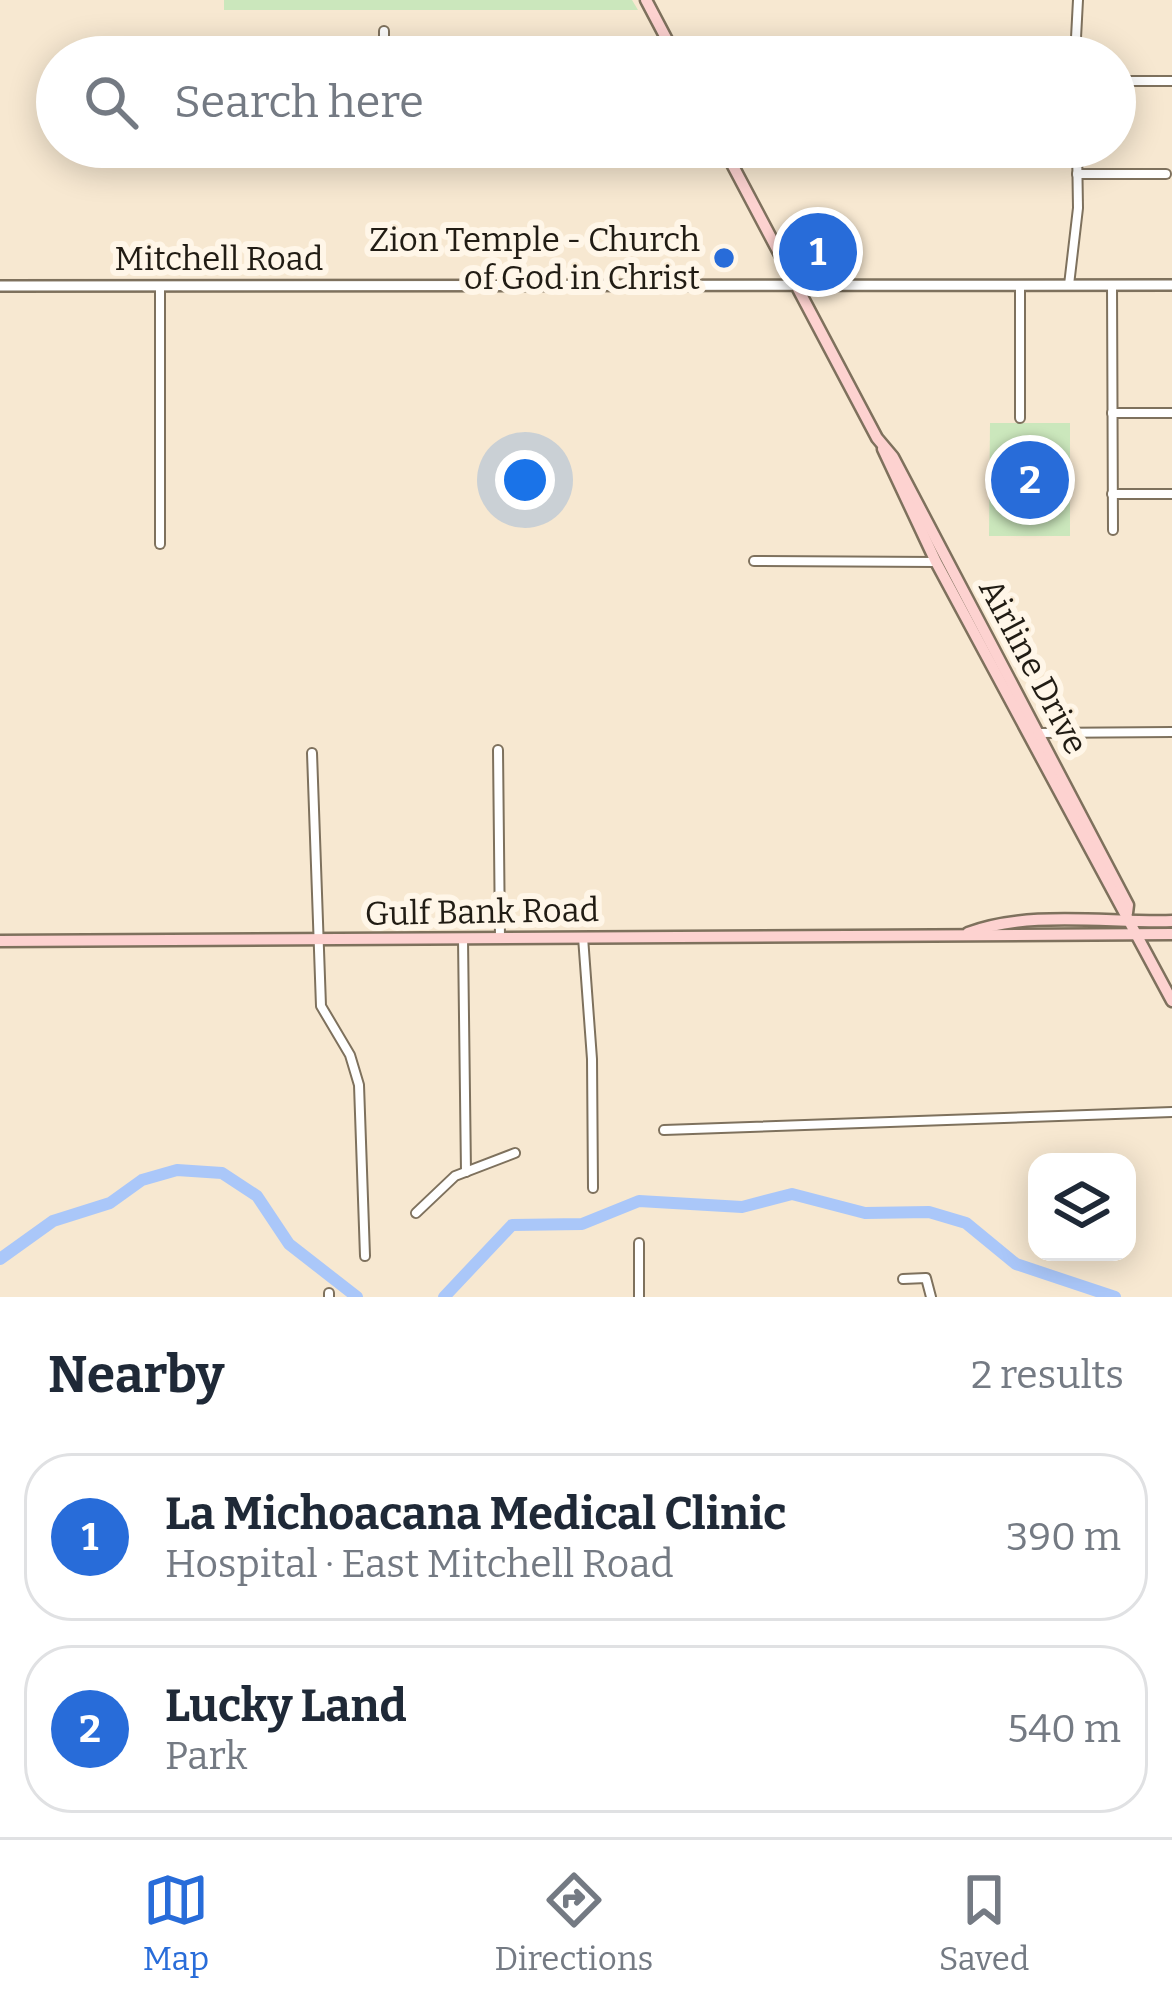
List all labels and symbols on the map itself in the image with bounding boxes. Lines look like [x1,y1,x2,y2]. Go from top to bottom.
pin: 1 [779,207,857,297]
place label: Zion Temple - Church of God in Christ [369,220,700,298]
street label: Mitchell Road [115,239,323,279]
marker: Zion Temple - Church of God in Christ [711,245,737,271]
pin: 2 [991,435,1069,525]
your location [495,450,555,510]
street label: Airline Drive [970,572,1096,761]
street label: Gulf Bank Road [365,890,600,934]

